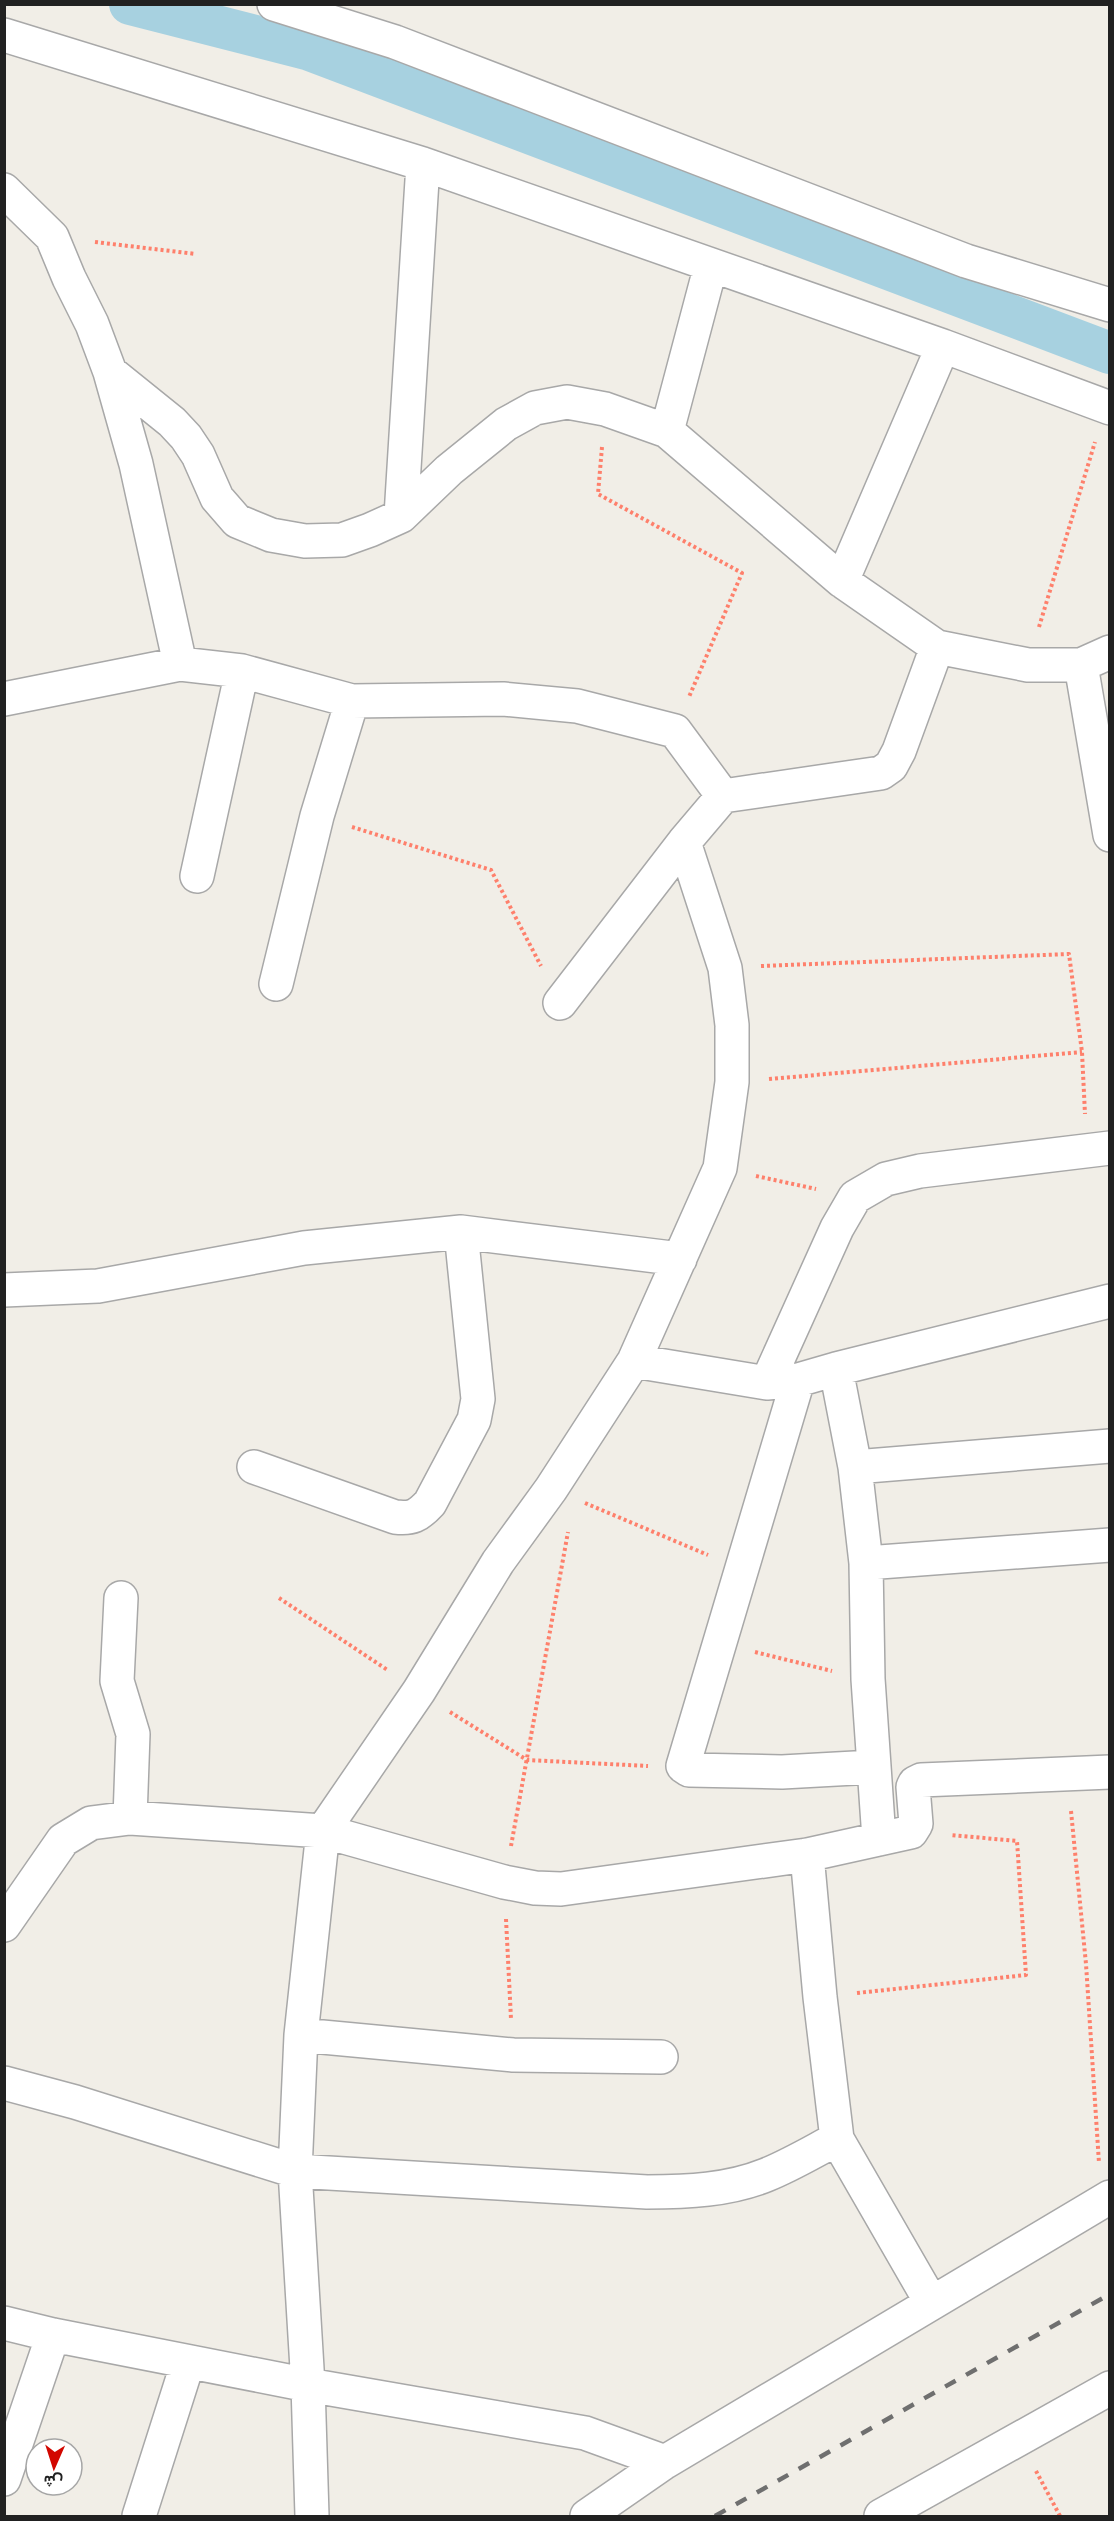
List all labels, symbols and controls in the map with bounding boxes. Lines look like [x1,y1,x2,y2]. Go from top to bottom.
north arrow [24,2437,84,2497]
text: ش [43,2469,63,2492]

